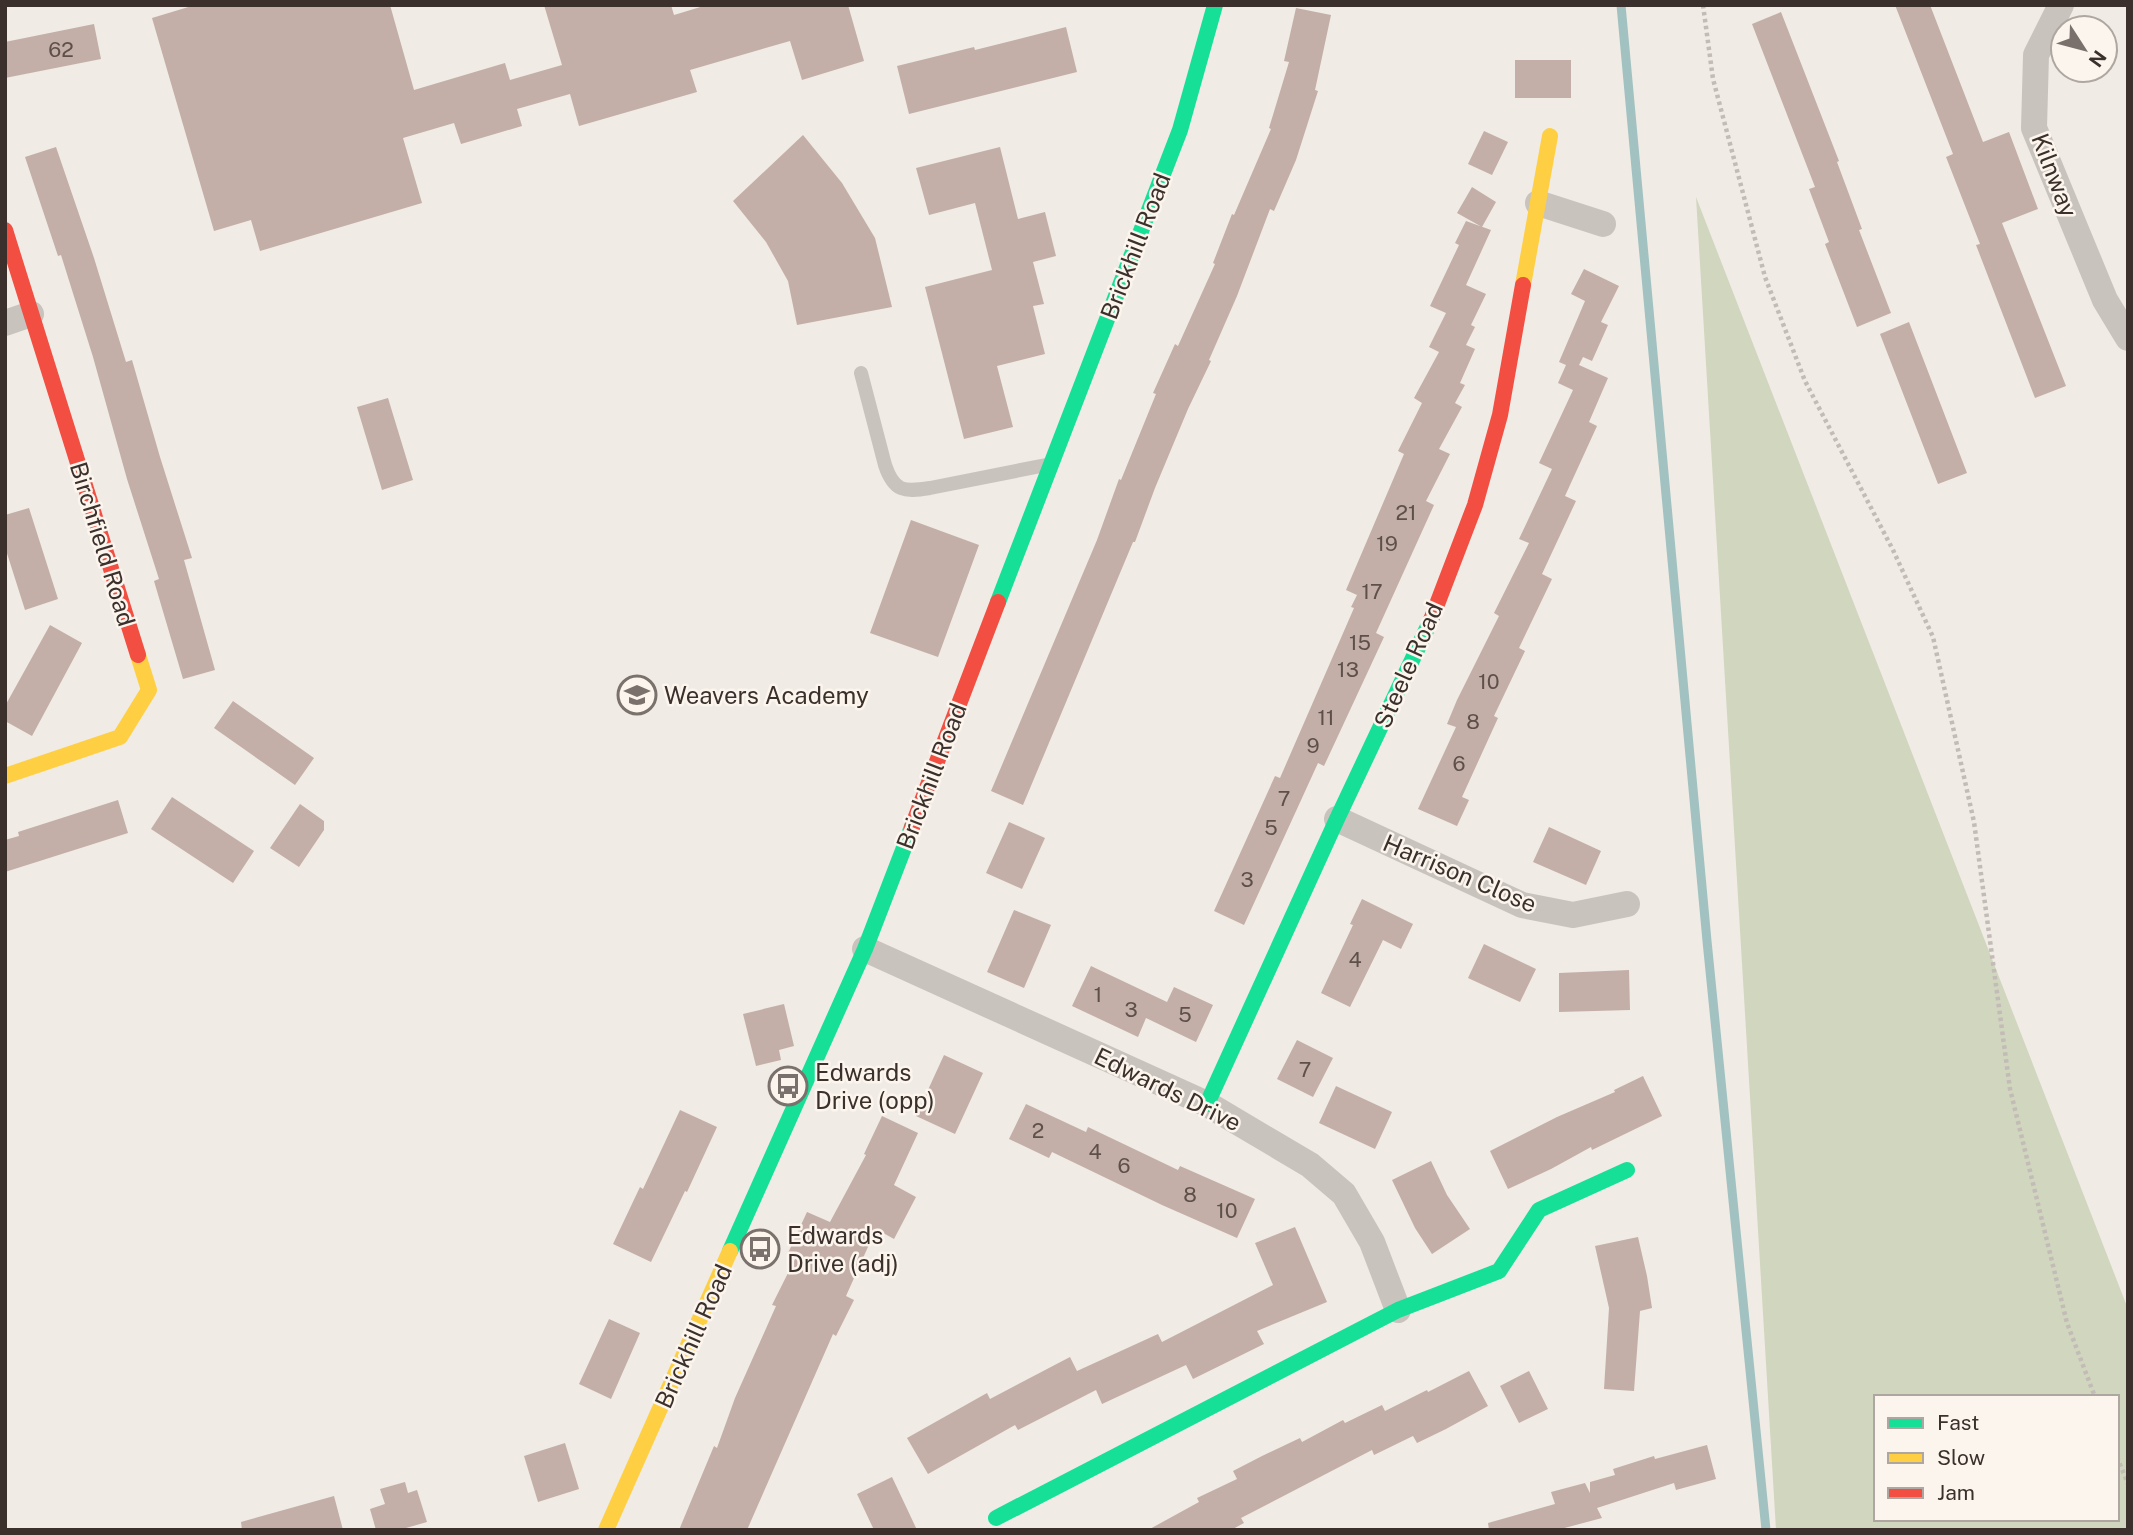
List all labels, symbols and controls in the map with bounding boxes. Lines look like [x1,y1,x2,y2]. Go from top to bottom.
north arrow [2049,14,2119,84]
house number: 62 [48,37,74,62]
text: N [2084,47,2111,71]
street label: Kilnway [2026,129,2084,221]
street label: Brickhill Road [1094,169,1176,323]
street label: Birchfield Road [65,458,141,630]
house number: 21 [1395,500,1417,525]
house number: 19 [1376,531,1398,556]
house number: 17 [1361,579,1383,604]
street label: Steele Road [1368,598,1448,732]
house number: 15 [1349,630,1371,655]
house number: 13 [1337,657,1359,682]
house number: 10 [1478,669,1500,694]
school or university icon: Weavers Academy [616,674,658,716]
place label: Weavers Academy [664,681,869,709]
street label: Brickhill Road [890,699,972,853]
house number: 11 [1317,705,1335,730]
house number: 8 [1466,709,1480,734]
house number: 9 [1306,733,1320,758]
house number: 6 [1452,751,1466,776]
house number: 7 [1278,786,1290,811]
house number: 5 [1264,815,1278,840]
street label: Harrison Close [1379,828,1541,918]
house number: 3 [1240,867,1254,892]
house number: 4 [1348,947,1362,972]
house number: 1 [1094,982,1102,1007]
house number: 3 [1124,997,1138,1022]
house number: 5 [1178,1002,1192,1027]
street label: Edwards Drive [1090,1041,1246,1137]
house number: 7 [1299,1057,1311,1082]
place label: Edwards Drive (opp) [815,1058,935,1114]
bus stop icon: Edwards Drive (opp) [767,1065,809,1107]
house number: 2 [1032,1118,1044,1143]
house number: 4 [1088,1139,1102,1164]
house number: 6 [1117,1153,1131,1178]
house number: 8 [1183,1182,1197,1207]
house number: 10 [1216,1198,1238,1223]
place label: Edwards Drive (adj) [787,1221,899,1277]
bus stop icon: Edwards Drive (adj) [739,1228,781,1270]
street label: Brickhill Road [649,1260,737,1412]
legend [1874,1395,2119,1521]
text: Fast [1937,1410,1979,1435]
text: Slow [1937,1445,1985,1470]
text: Jam [1937,1480,1975,1505]

